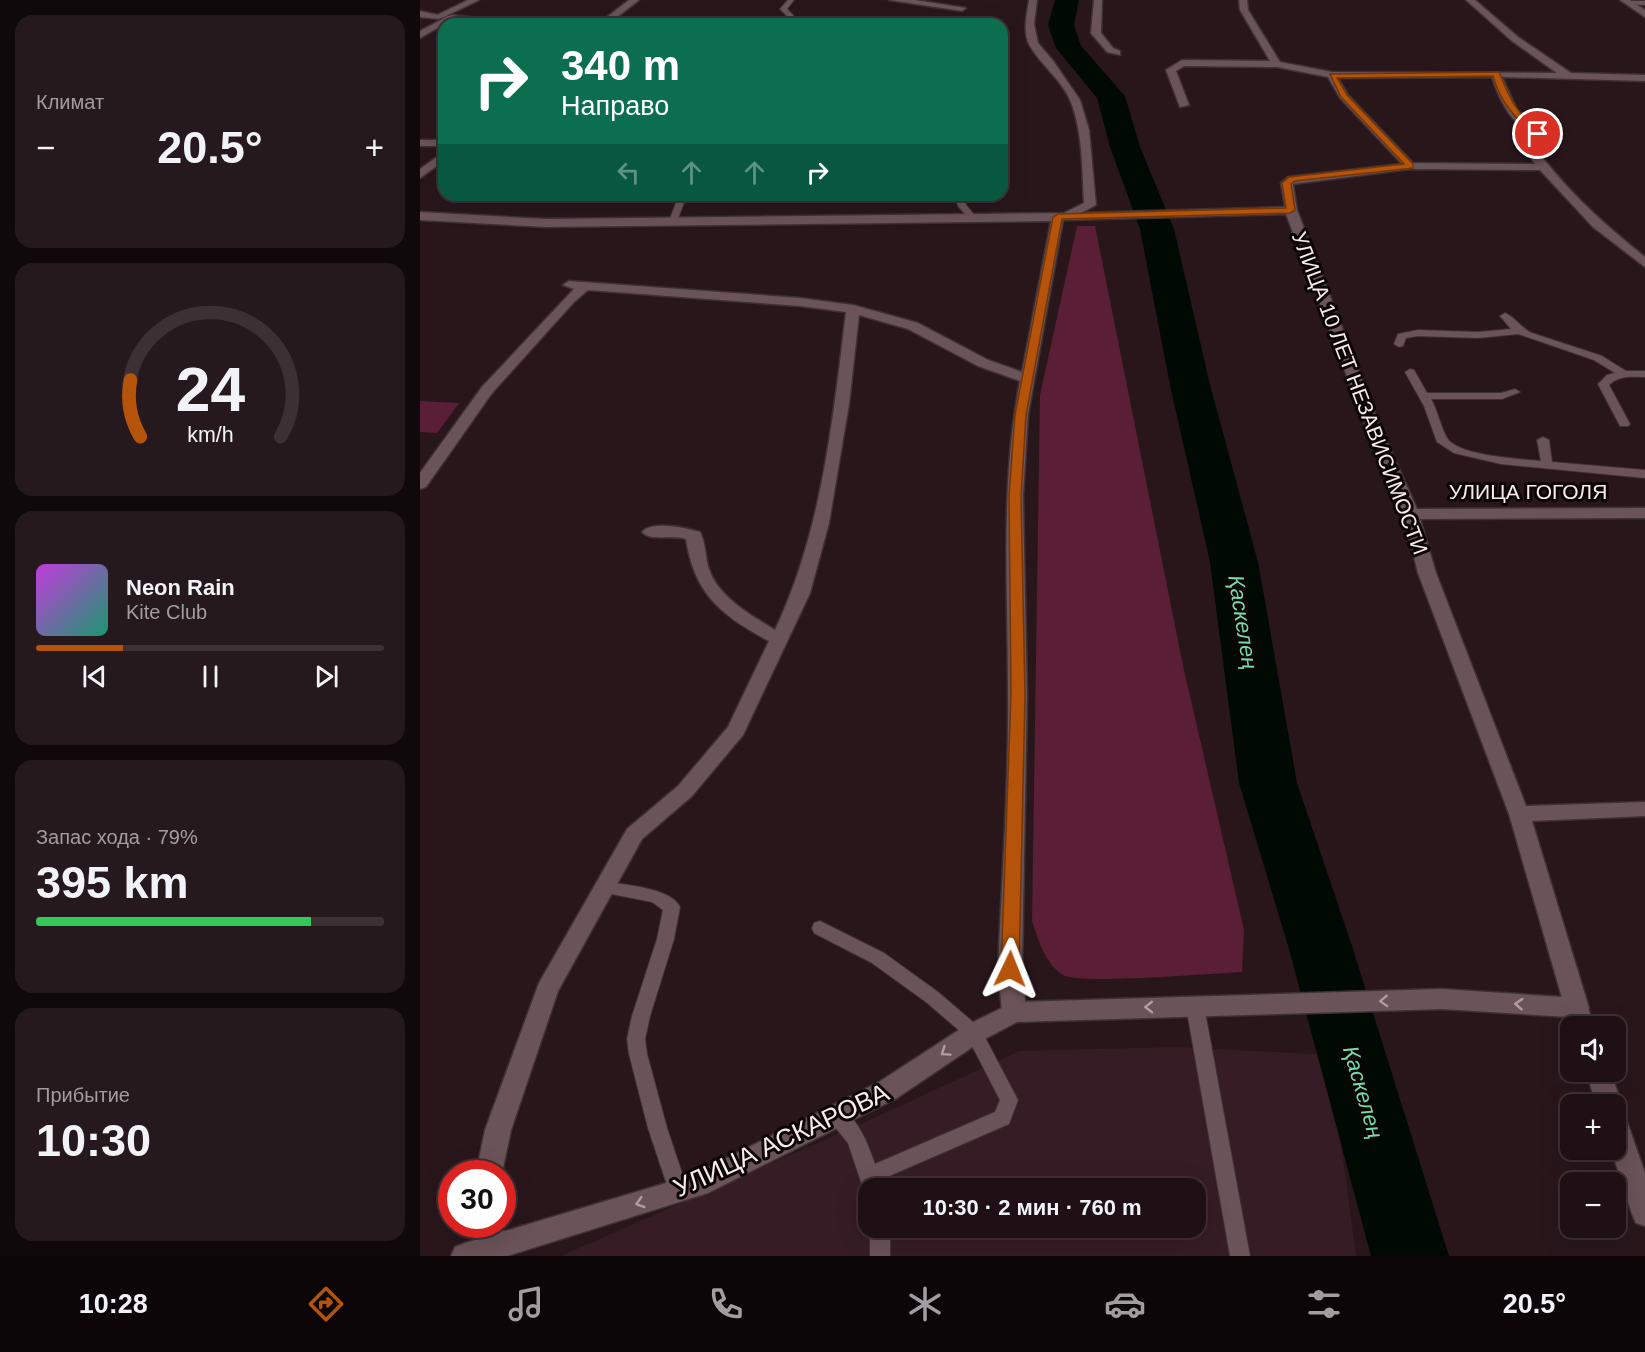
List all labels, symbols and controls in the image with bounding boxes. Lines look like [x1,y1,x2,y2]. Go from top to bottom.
icon: right [462,42,540,120]
text: 340 m [561,42,680,89]
text: Климат [36,91,104,113]
text: Направо [561,91,669,121]
pin [1512,108,1563,159]
icon: arrive [1521,117,1554,150]
text: 20.5° [157,122,263,173]
text: − [36,129,55,166]
text: + [365,129,384,166]
icon: left [612,156,645,189]
icon: ahead [675,156,708,189]
icon: ahead [738,156,771,189]
icon: right [801,156,834,189]
street label: УЛИЦА 10 ЛЕТ НЕЗАВИСИМОСТИ [1288,229,1432,557]
text: 24 [175,355,245,424]
text: km/h [187,423,233,447]
street label: УЛИЦА ГОГОЛЯ [1449,480,1607,503]
water label: Қаскелең [1223,573,1263,671]
text: Neon Rain [126,575,235,600]
text: Kite Club [126,601,207,623]
icon: previous [78,660,111,693]
icon: pause [194,660,227,693]
icon: next [310,660,343,693]
text: Запас хода · 79% [36,826,198,848]
text: 395 km [36,857,189,908]
position arrow [978,937,1042,1001]
one-way arrow [1379,995,1388,1007]
one-way arrow [1515,998,1524,1011]
one-way arrow [1144,1001,1153,1013]
map controls [1560,1016,1626,1238]
button: sound [1560,1016,1626,1082]
water label: Қаскелең [1338,1043,1388,1141]
one-way arrow [941,1045,951,1057]
street label: УЛИЦА АСКАРОВА [669,1077,894,1203]
text: Прибытие [36,1084,130,1106]
button: + [1560,1094,1626,1160]
text: 10:30 [36,1115,151,1166]
speed limit sign: 30 [438,1160,516,1238]
button: − [1560,1172,1626,1238]
text: 10:30 · 2 мин · 760 m [922,1195,1142,1220]
one-way arrow [635,1196,645,1208]
icon: directions [305,1283,347,1325]
icon: music [505,1283,547,1325]
icon: phone [705,1283,747,1325]
icon: climate [904,1283,946,1325]
icon: car [1104,1283,1146,1325]
icon: filters [1303,1283,1345,1325]
text: 10:28 [79,1289,148,1319]
text: 20.5° [1503,1289,1566,1319]

